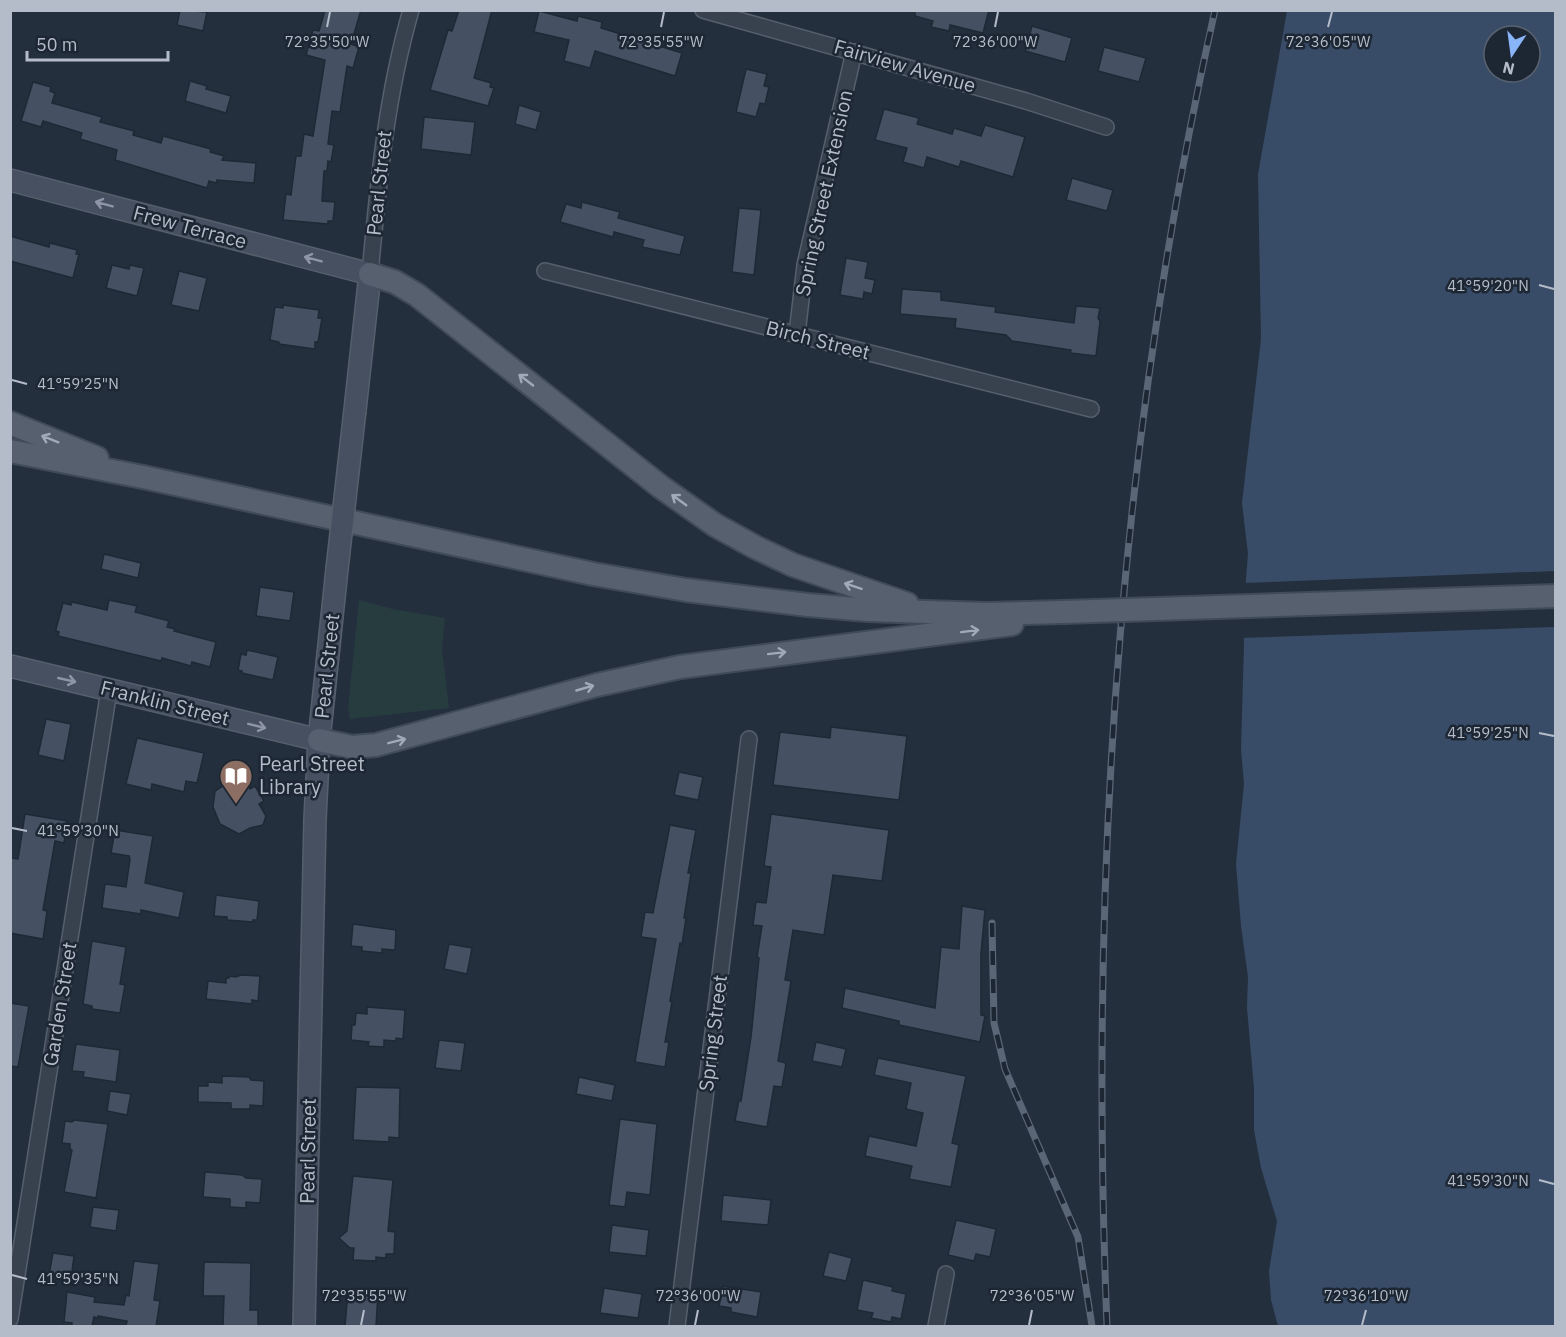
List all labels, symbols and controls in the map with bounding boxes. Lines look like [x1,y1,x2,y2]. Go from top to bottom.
scale bar [27,24,168,62]
north arrow [1482,24,1542,84]
text: 72°35'50"W [285,32,370,51]
text: 72°35'55"W [619,32,704,51]
street label: Fairview Avenue [831,32,979,99]
text: 72°36'00"W [953,32,1038,51]
text: 72°36'05"W [1286,32,1371,51]
text: 50 m [36,33,78,56]
text: N [1501,58,1517,80]
street label: Spring Street Extension [788,87,859,298]
street label: Pearl Street [360,129,397,237]
one-way arrow [95,198,114,210]
street label: Frew Terrace [130,198,250,255]
one-way arrow [304,253,323,265]
text: 41°59'20"N [1447,276,1529,295]
street label: Birch Street [763,314,873,365]
text: 41°59'25"N [37,374,119,393]
one-way arrow [518,374,534,387]
one-way arrow [41,433,59,444]
one-way arrow [672,494,688,506]
one-way arrow [844,580,863,591]
street label: Pearl Street [308,612,345,720]
one-way arrow [960,625,980,636]
one-way arrow [766,648,786,659]
street label: Franklin Street [98,673,232,732]
one-way arrow [57,675,77,686]
one-way arrow [575,682,594,693]
one-way arrow [247,720,266,732]
text: 41°59'25"N [1447,723,1529,742]
one-way arrow [387,734,406,746]
place label: Pearl Street Library [259,750,365,800]
library icon: Pearl Street Library [218,758,254,805]
text: 41°59'30"N [37,821,119,840]
street label: Garden Street [36,940,83,1068]
street label: Spring Street [692,973,733,1093]
street label: Pearl Street [293,1098,322,1204]
text: 41°59'30"N [1447,1171,1529,1190]
text: 41°59'35"N [37,1269,119,1288]
text: 72°35'55"W [322,1286,407,1305]
text: 72°36'00"W [656,1286,741,1305]
text: 72°36'05"W [990,1286,1075,1305]
text: 72°36'10"W [1324,1286,1409,1305]

